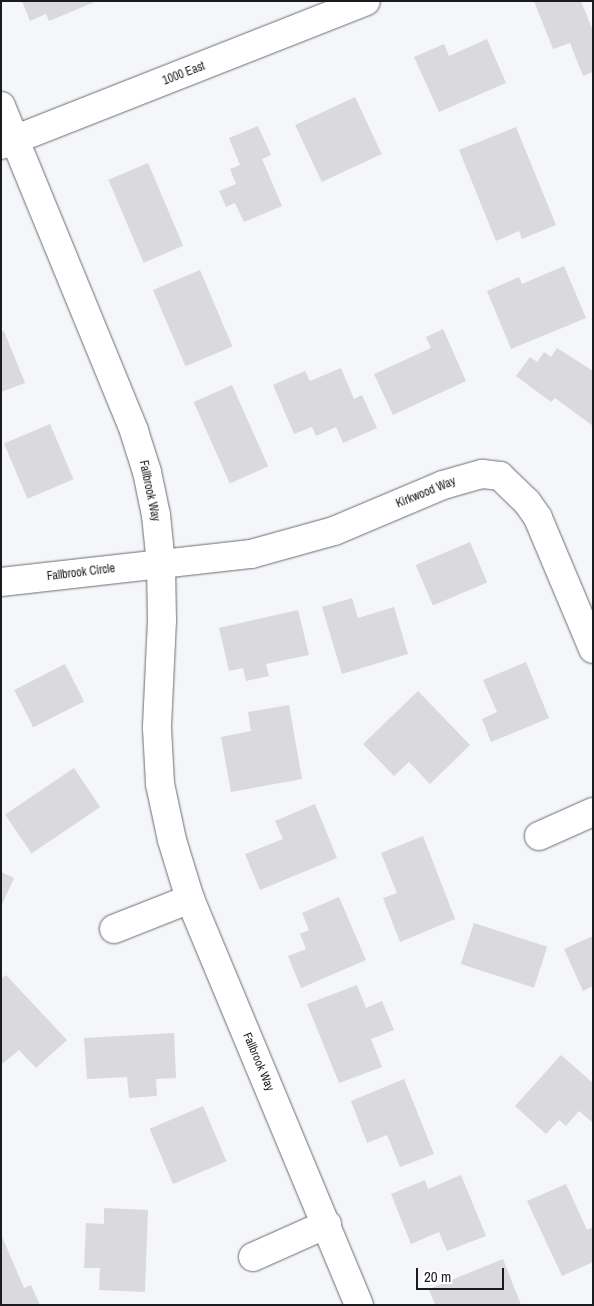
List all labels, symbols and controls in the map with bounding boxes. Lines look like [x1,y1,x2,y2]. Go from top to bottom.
street label: 1000 East [161,59,207,89]
street label: Fallbrook Way [136,459,162,523]
street label: Kirkwood Way [394,475,458,511]
street label: Fallbrook Circle [46,562,116,584]
street label: Fallbrook Way [239,1031,277,1093]
scale bar [419,1258,506,1290]
text: 20 m [424,1266,451,1287]

